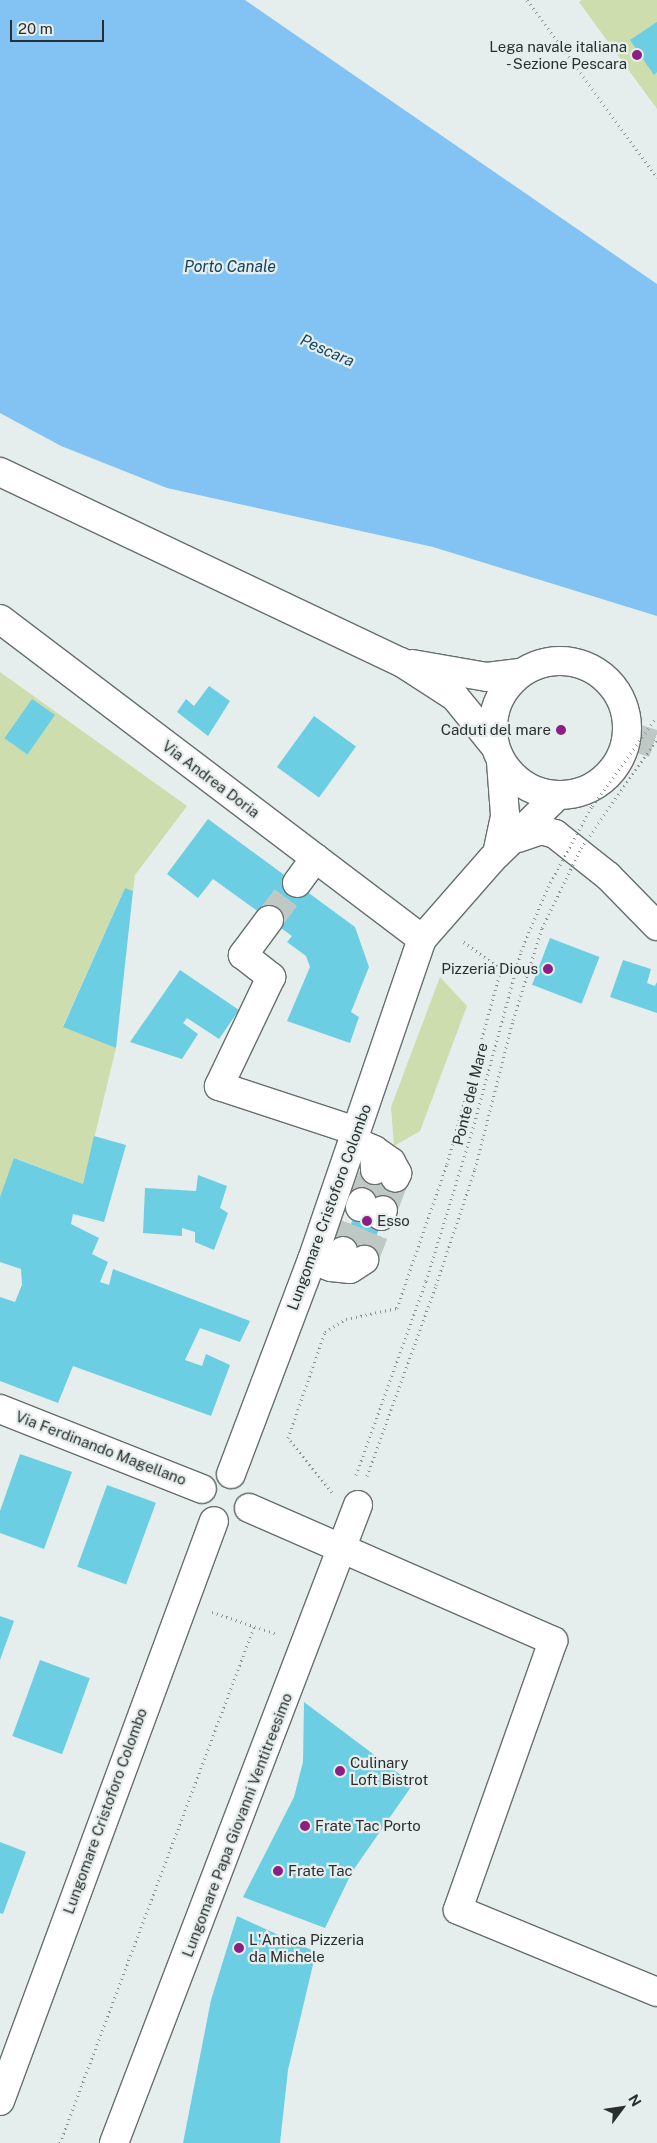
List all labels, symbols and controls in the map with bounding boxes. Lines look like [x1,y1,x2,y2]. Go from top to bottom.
scale bar [12,10,106,42]
text: 20 m [18,20,53,37]
place label: Lega navale italiana - Sezione Pescara [489,37,627,72]
marker: Lega navale italiana - Sezione Pescara [631,49,643,61]
water label: Porto Canale [184,257,276,277]
water label: Pescara [297,331,357,371]
place label: Caduti del mare [441,721,551,739]
marker: Caduti del mare [555,724,567,736]
street label: Via Andrea Doria [159,737,263,821]
place label: Pizzeria Dious [441,960,538,978]
marker: Pizzeria Dious [542,963,554,975]
street label: Ponte del Mare [449,1041,491,1147]
street label: Lungomare Cristoforo Colombo [283,1101,375,1313]
place label: Esso [377,1212,410,1230]
marker: Esso [361,1215,373,1227]
street label: Via Ferdinando Magellano [13,1407,189,1489]
street label: Lungomare Papa Giovanni Ventitreesimo [178,1690,296,1960]
street label: Lungomare Cristoforo Colombo [59,1705,151,1917]
place label: Culinary Loft Bistrot [350,1753,428,1788]
marker: Culinary Loft Bistrot [334,1765,346,1777]
place label: Frate Tac Porto [315,1817,421,1835]
marker: Frate Tac Porto [299,1820,311,1832]
place label: Frate Tac [288,1862,353,1880]
marker: Frate Tac [272,1865,284,1877]
place label: L'Antica Pizzeria da Michele [249,1930,364,1965]
marker: L'Antica Pizzeria da Michele [233,1942,245,1954]
north arrow [597,2083,647,2133]
text: N [625,2091,645,2109]

